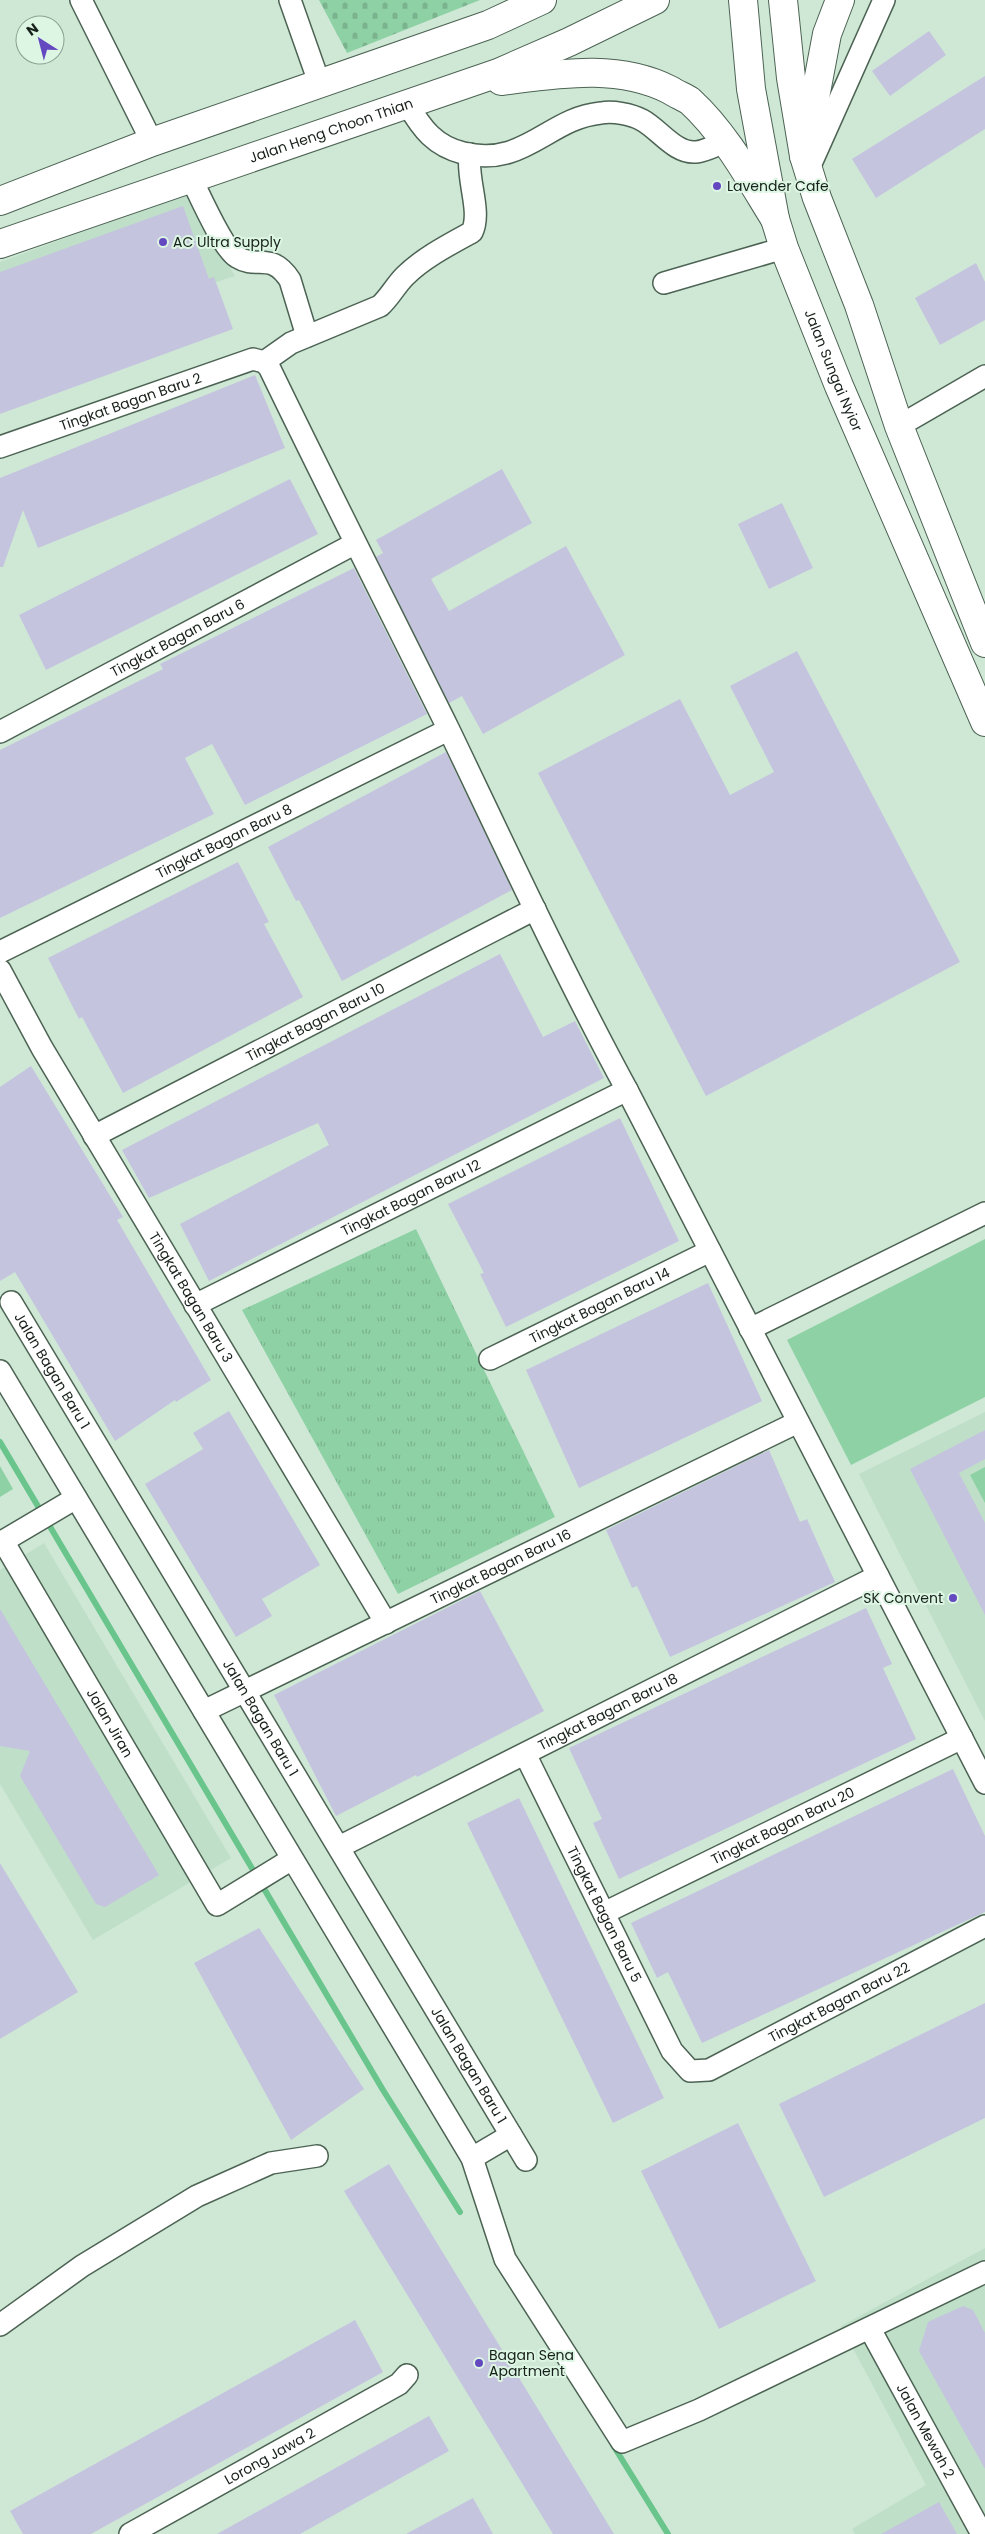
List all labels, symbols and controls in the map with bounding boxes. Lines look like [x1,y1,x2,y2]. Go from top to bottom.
north arrow [15,15,65,65]
text: N [22,18,42,41]
street label: Jalan Heng Choon Thian [246,93,416,168]
place label: Lavender Cafe [727,176,829,196]
marker: Lavender Cafe [711,180,723,192]
place label: AC Ultra Supply [173,232,281,252]
marker: AC Ultra Supply [157,236,169,248]
street label: Jalan Sungai Nyior [800,307,868,435]
street label: Tingkat Bagan Baru 2 [57,368,204,436]
street label: Tingkat Bagan Baru 6 [107,594,248,682]
street label: Tingkat Bagan Baru 8 [153,799,296,883]
street label: Tingkat Bagan Baru 10 [242,978,388,1066]
street label: Tingkat Bagan Baru 12 [338,1155,484,1241]
street label: Tingkat Bagan Baru 3 [144,1228,238,1366]
street label: Tingkat Bagan Baru 14 [526,1262,673,1348]
street label: Jalan Bagan Baru 1 [9,1309,95,1433]
street label: Tingkat Bagan Baru 16 [427,1524,575,1609]
place label: SK Convent [863,1588,943,1608]
marker: SK Convent [947,1592,959,1604]
street label: Jalan Bagan Baru 1 [218,1656,303,1780]
street label: Tingkat Bagan Baru 18 [535,1668,681,1755]
street label: Jalan Jiran [82,1685,138,1761]
street label: Tingkat Bagan Baru 20 [708,1782,858,1869]
street label: Tingkat Bagan Baru 5 [562,1843,647,1986]
street label: Tingkat Bagan Baru 22 [765,1957,913,2047]
street label: Jalan Bagan Baru 1 [426,2003,512,2127]
place label: Bagan Sena Apartment [489,2345,574,2381]
marker: Bagan Sena Apartment [473,2357,485,2369]
street label: Jalan Mewah 2 [892,2380,960,2482]
street label: Lorong Jawa 2 [221,2423,319,2489]

